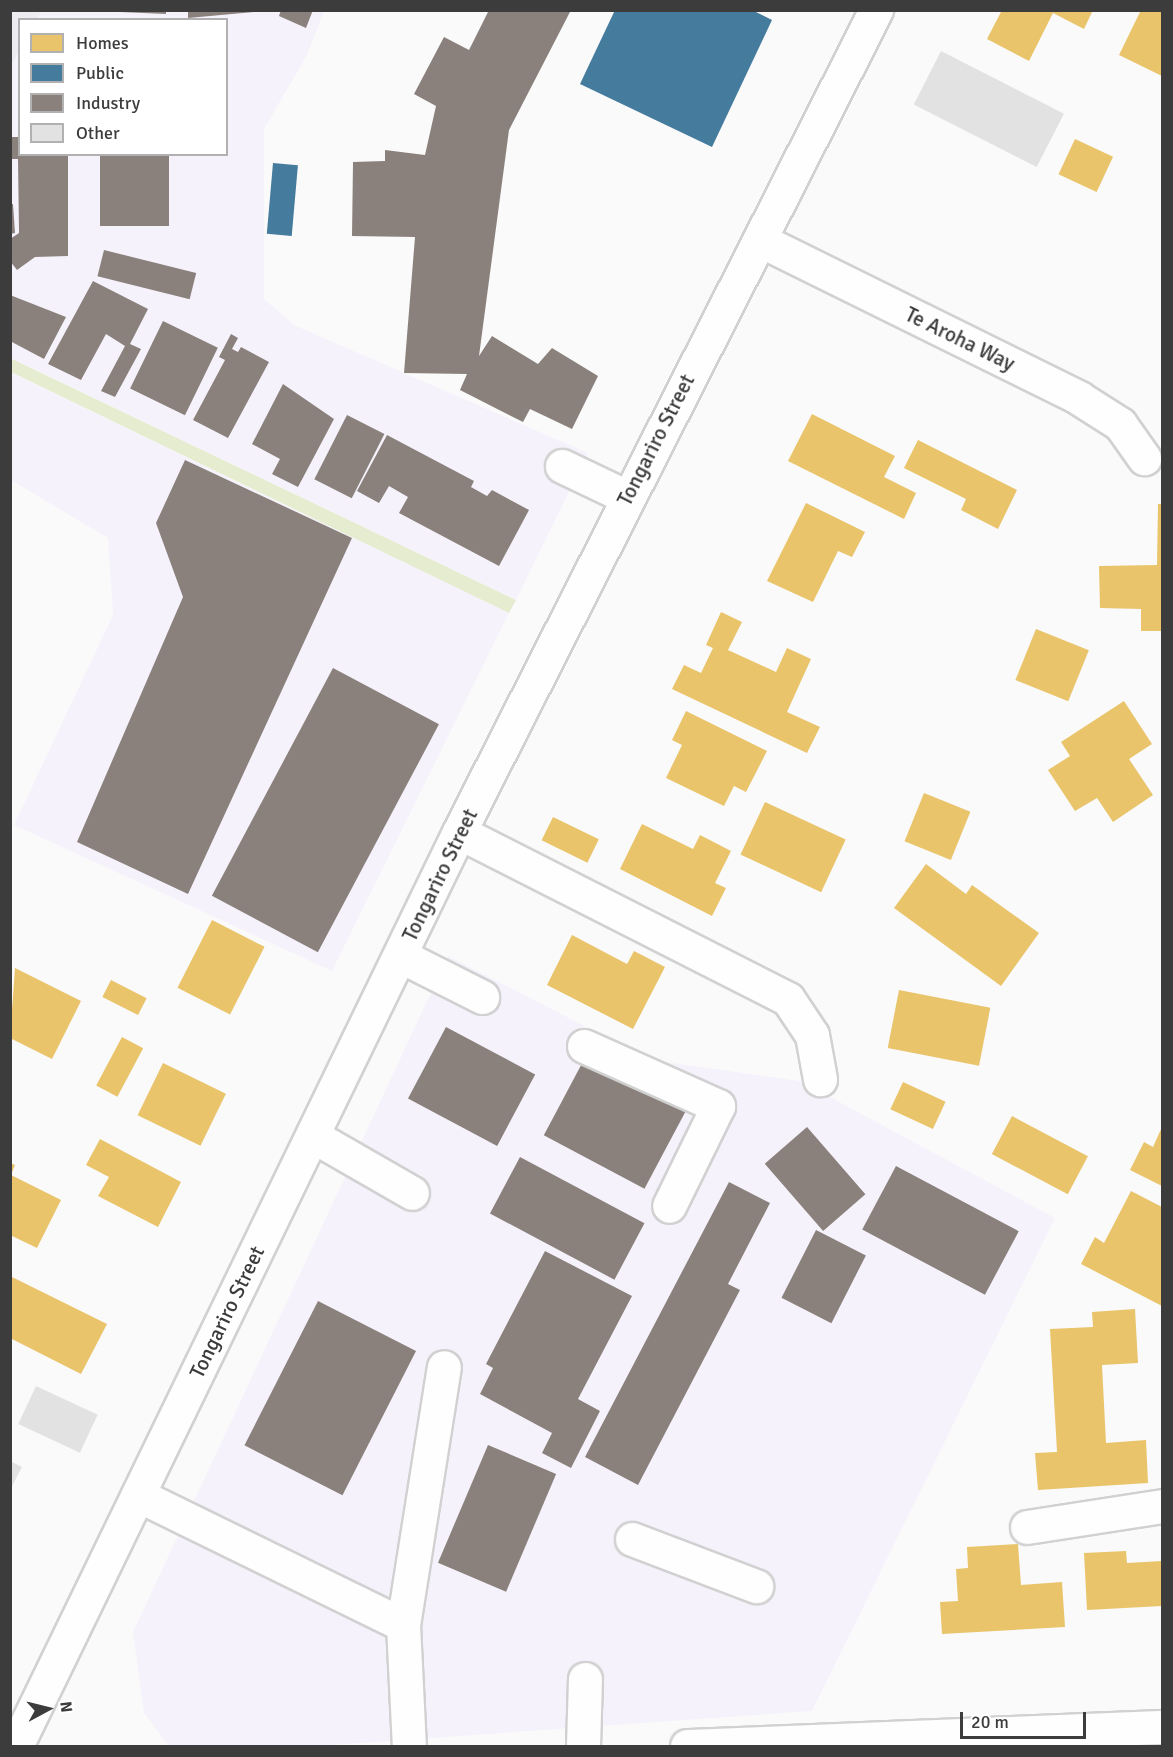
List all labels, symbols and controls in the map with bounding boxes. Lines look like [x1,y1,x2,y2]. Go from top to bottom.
legend [18,18,228,156]
text: Homes [76,32,129,54]
text: Public [76,62,124,84]
text: Industry [76,92,140,114]
text: Other [76,122,120,144]
street label: Te Aroha Way [901,302,1019,376]
street label: Tongariro Street [612,370,700,510]
street label: Tongariro Street [397,805,483,945]
street label: Tongariro Street [184,1242,270,1382]
north arrow [18,1679,78,1739]
text: N [55,1700,76,1714]
scale bar [963,1700,1089,1738]
text: 20 m [971,1711,1009,1733]

